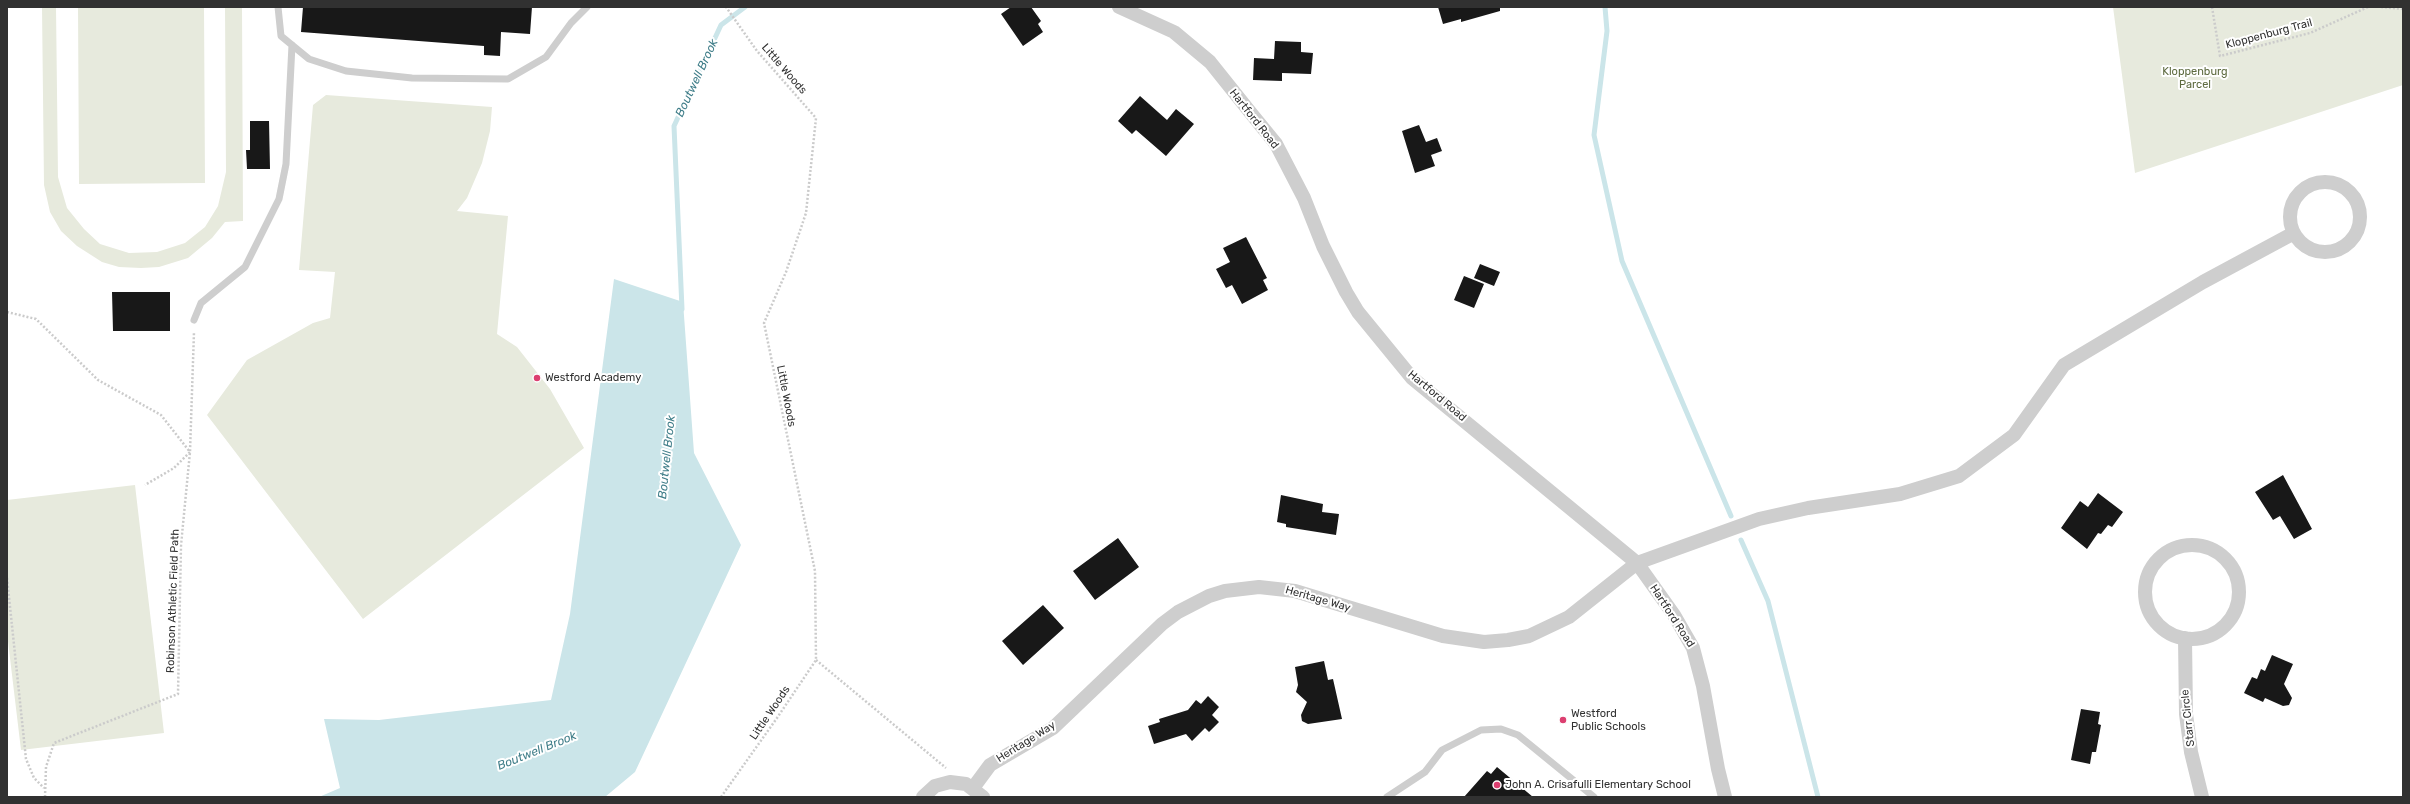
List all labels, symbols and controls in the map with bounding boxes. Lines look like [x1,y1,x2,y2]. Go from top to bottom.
street label: Kloppenburg Trail [2224,16,2314,52]
water label: Boutwell Brook [673,37,721,119]
street label: Little Woods [759,41,809,97]
park label: Kloppenburg Parcel [2162,65,2228,91]
street label: Hartford Road [1227,86,1281,152]
street label: Little Woods [774,364,798,428]
street label: Hartford Road [1405,368,1469,424]
place label: Westford Academy [545,371,641,385]
marker: Westford Academy [532,373,542,383]
water label: Boutwell Brook [655,414,679,500]
street label: Robinson Athletic Field Path [164,529,182,673]
street label: Hartford Road [1647,582,1697,650]
street label: Heritage Way [1284,583,1352,615]
street label: Little Woods [747,683,793,743]
street label: Starr Circle [2178,689,2198,747]
place label: Westford Public Schools [1571,707,1646,733]
marker: Westford Public Schools [1558,715,1568,725]
street label: Heritage Way [994,719,1058,765]
water label: Boutwell Brook [495,729,579,773]
place label: John A. Crisafulli Elementary School [1505,778,1691,792]
marker: John A. Crisafulli Elementary School [1492,780,1502,790]

